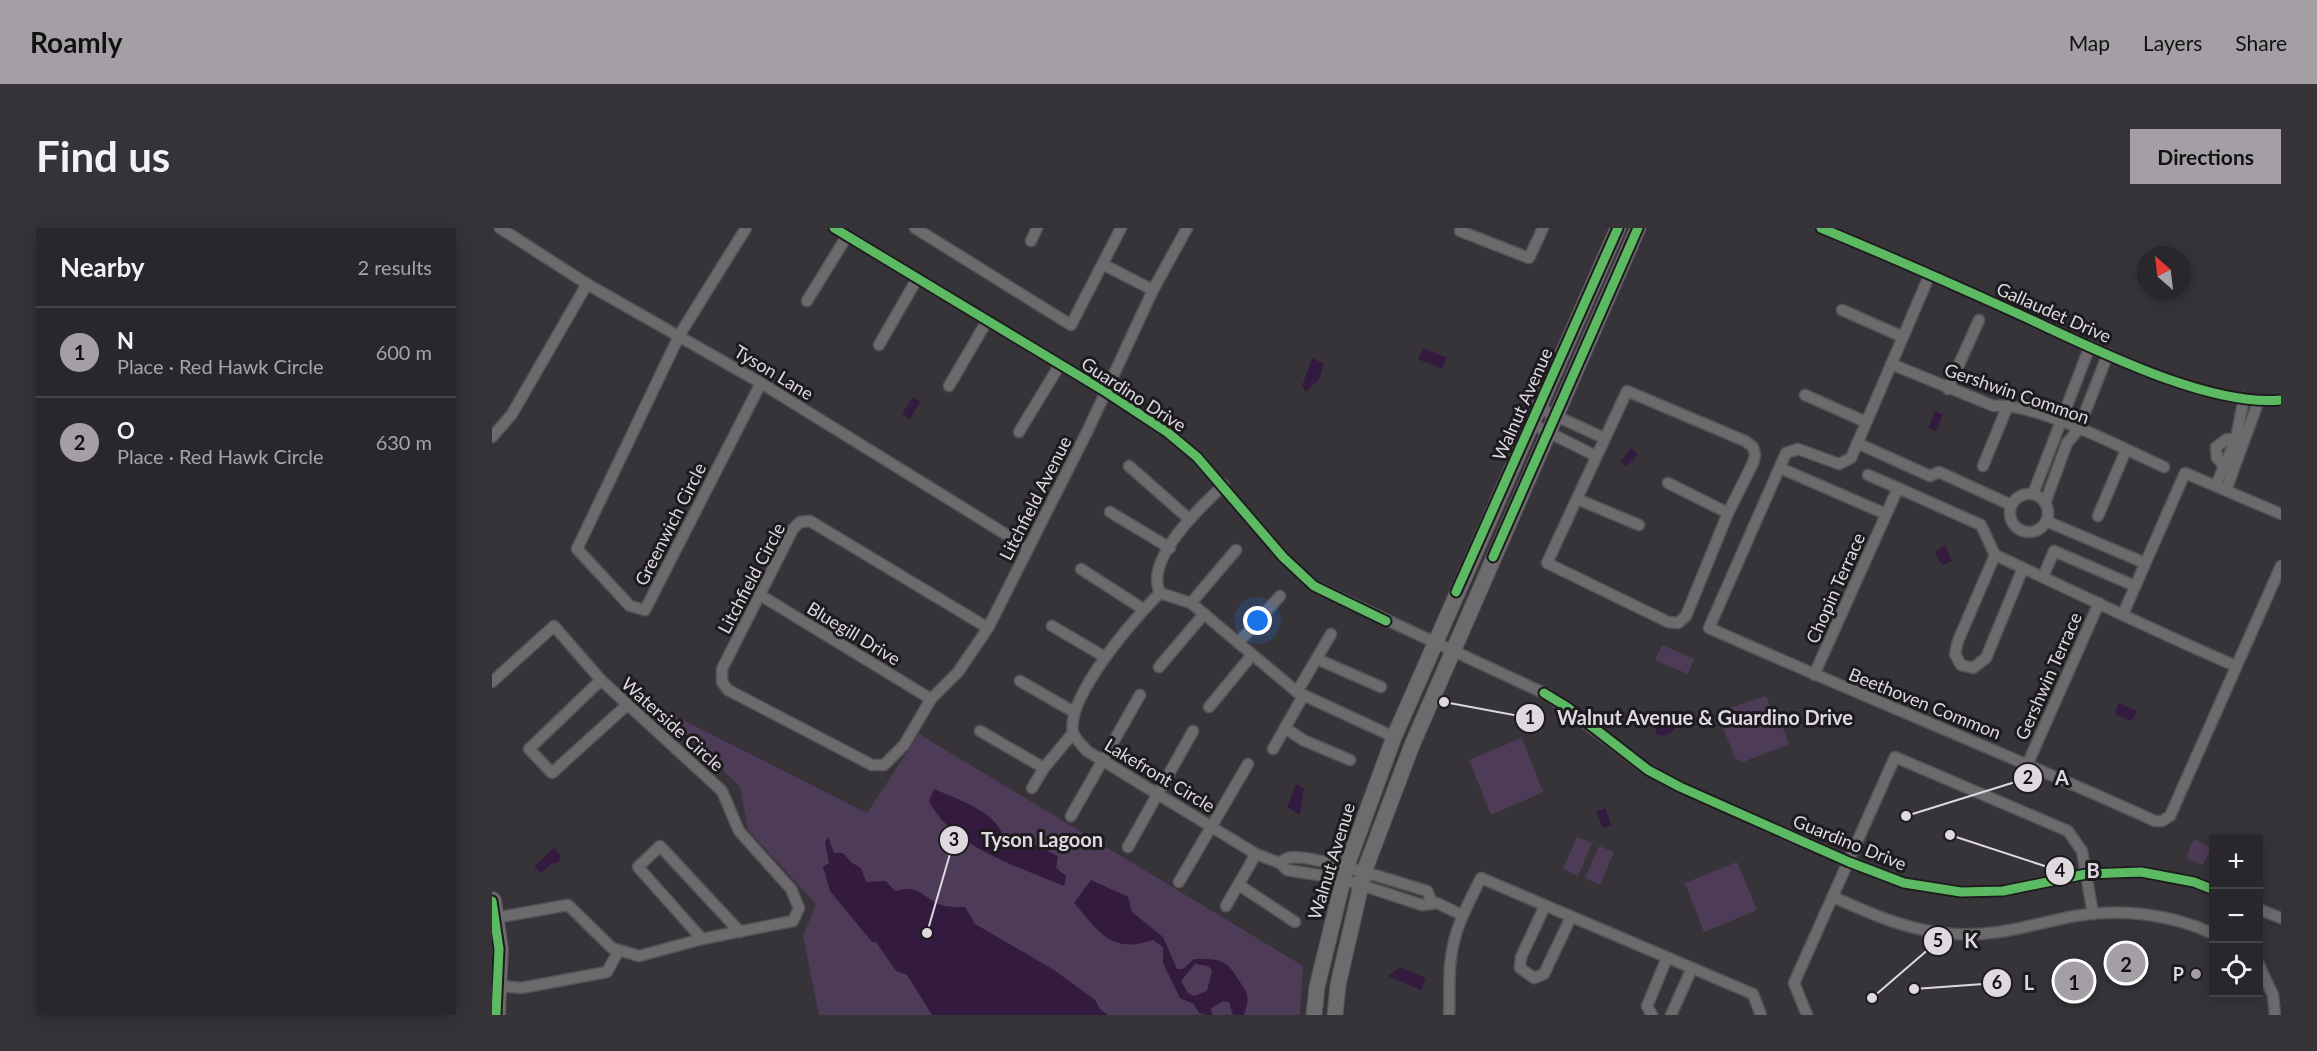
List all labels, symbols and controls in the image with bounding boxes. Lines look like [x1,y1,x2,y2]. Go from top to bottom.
text: Roamly [30,25,123,59]
text: Map [2069,30,2110,55]
text: Layers [2143,30,2202,55]
text: Share [2235,30,2287,55]
button: Directions [2130,129,2281,184]
text: Find us [36,131,170,181]
north arrow [2137,246,2191,300]
text: Nearby [60,251,145,283]
text: 2 results [357,255,432,279]
street label: Gallaudet Drive [1993,277,2115,347]
text: N [117,327,134,354]
text: 1 [74,340,85,364]
text: 600 m [376,340,432,364]
street label: Tyson Lane [730,340,818,404]
street label: Walnut Avenue [1487,344,1557,464]
street label: Guardino Drive [1078,352,1190,436]
text: Place · Red Hawk Circle [117,354,323,378]
street label: Gershwin Common [1942,358,2092,428]
text: O [117,417,135,444]
text: 2 [74,430,85,454]
text: 630 m [376,430,432,454]
street label: Litchfield Avenue [994,432,1076,564]
text: Place · Red Hawk Circle [117,444,323,468]
street label: Greenwich Circle [630,459,710,589]
street label: Litchfield Circle [713,519,789,637]
street label: Chopin Terrace [1801,529,1869,647]
street label: Bluegill Drive [803,597,905,669]
your location [1243,606,1272,635]
street label: Gershwin Terrace [2010,609,2086,743]
street label: Beethoven Common [1846,662,2004,744]
street label: Waterside Circle [617,672,729,776]
callout: Walnut Avenue & Guardino Drive [1515,699,1865,737]
text: Walnut Avenue & Guardino Drive [1557,705,1853,729]
text: 1 [1525,706,1535,728]
street label: Lakefront Circle [1101,733,1219,817]
callout: A [2013,759,2081,797]
text: A [2054,765,2069,789]
text: 2 [2023,766,2033,788]
street label: Walnut Avenue [1303,800,1359,922]
street label: Guardino Drive [1790,809,1910,875]
callout: Tyson Lagoon [939,821,1115,859]
text: Tyson Lagoon [981,827,1103,851]
text: 3 [949,828,959,850]
map controls [2209,835,2263,997]
button: + [2209,835,2263,889]
callout: B [2045,852,2112,890]
text: B [2086,858,2100,882]
text: 4 [2055,859,2065,881]
button: − [2209,889,2263,943]
callout: K [1923,922,1990,960]
text: K [1964,928,1978,952]
text: 5 [1933,929,1943,951]
pin: 2 [2106,940,2146,986]
button: locate [2209,943,2263,997]
pin: 1 [2054,958,2094,1004]
place label: P [2173,963,2184,985]
callout: L [1982,964,2046,1002]
marker: P [2189,967,2203,981]
text: L [2024,970,2035,994]
text: 6 [1992,971,2002,993]

